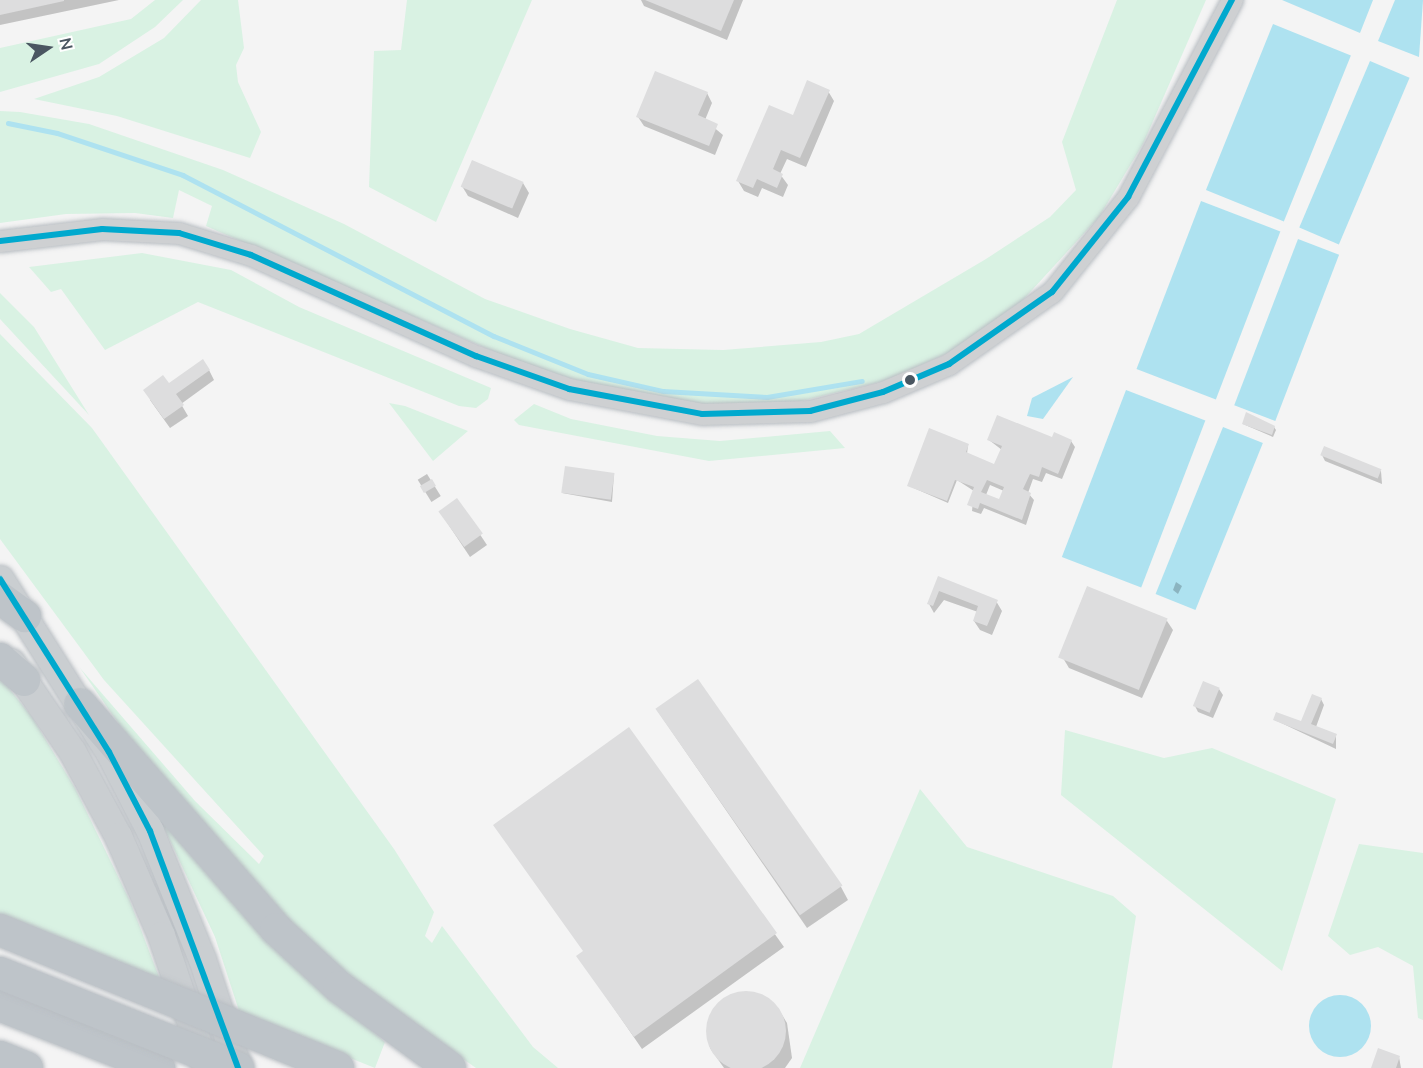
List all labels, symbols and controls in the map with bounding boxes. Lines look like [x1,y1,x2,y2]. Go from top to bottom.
north arrow [18,18,78,78]
text: N [53,36,78,52]
unlabelled marker [904,374,916,386]

